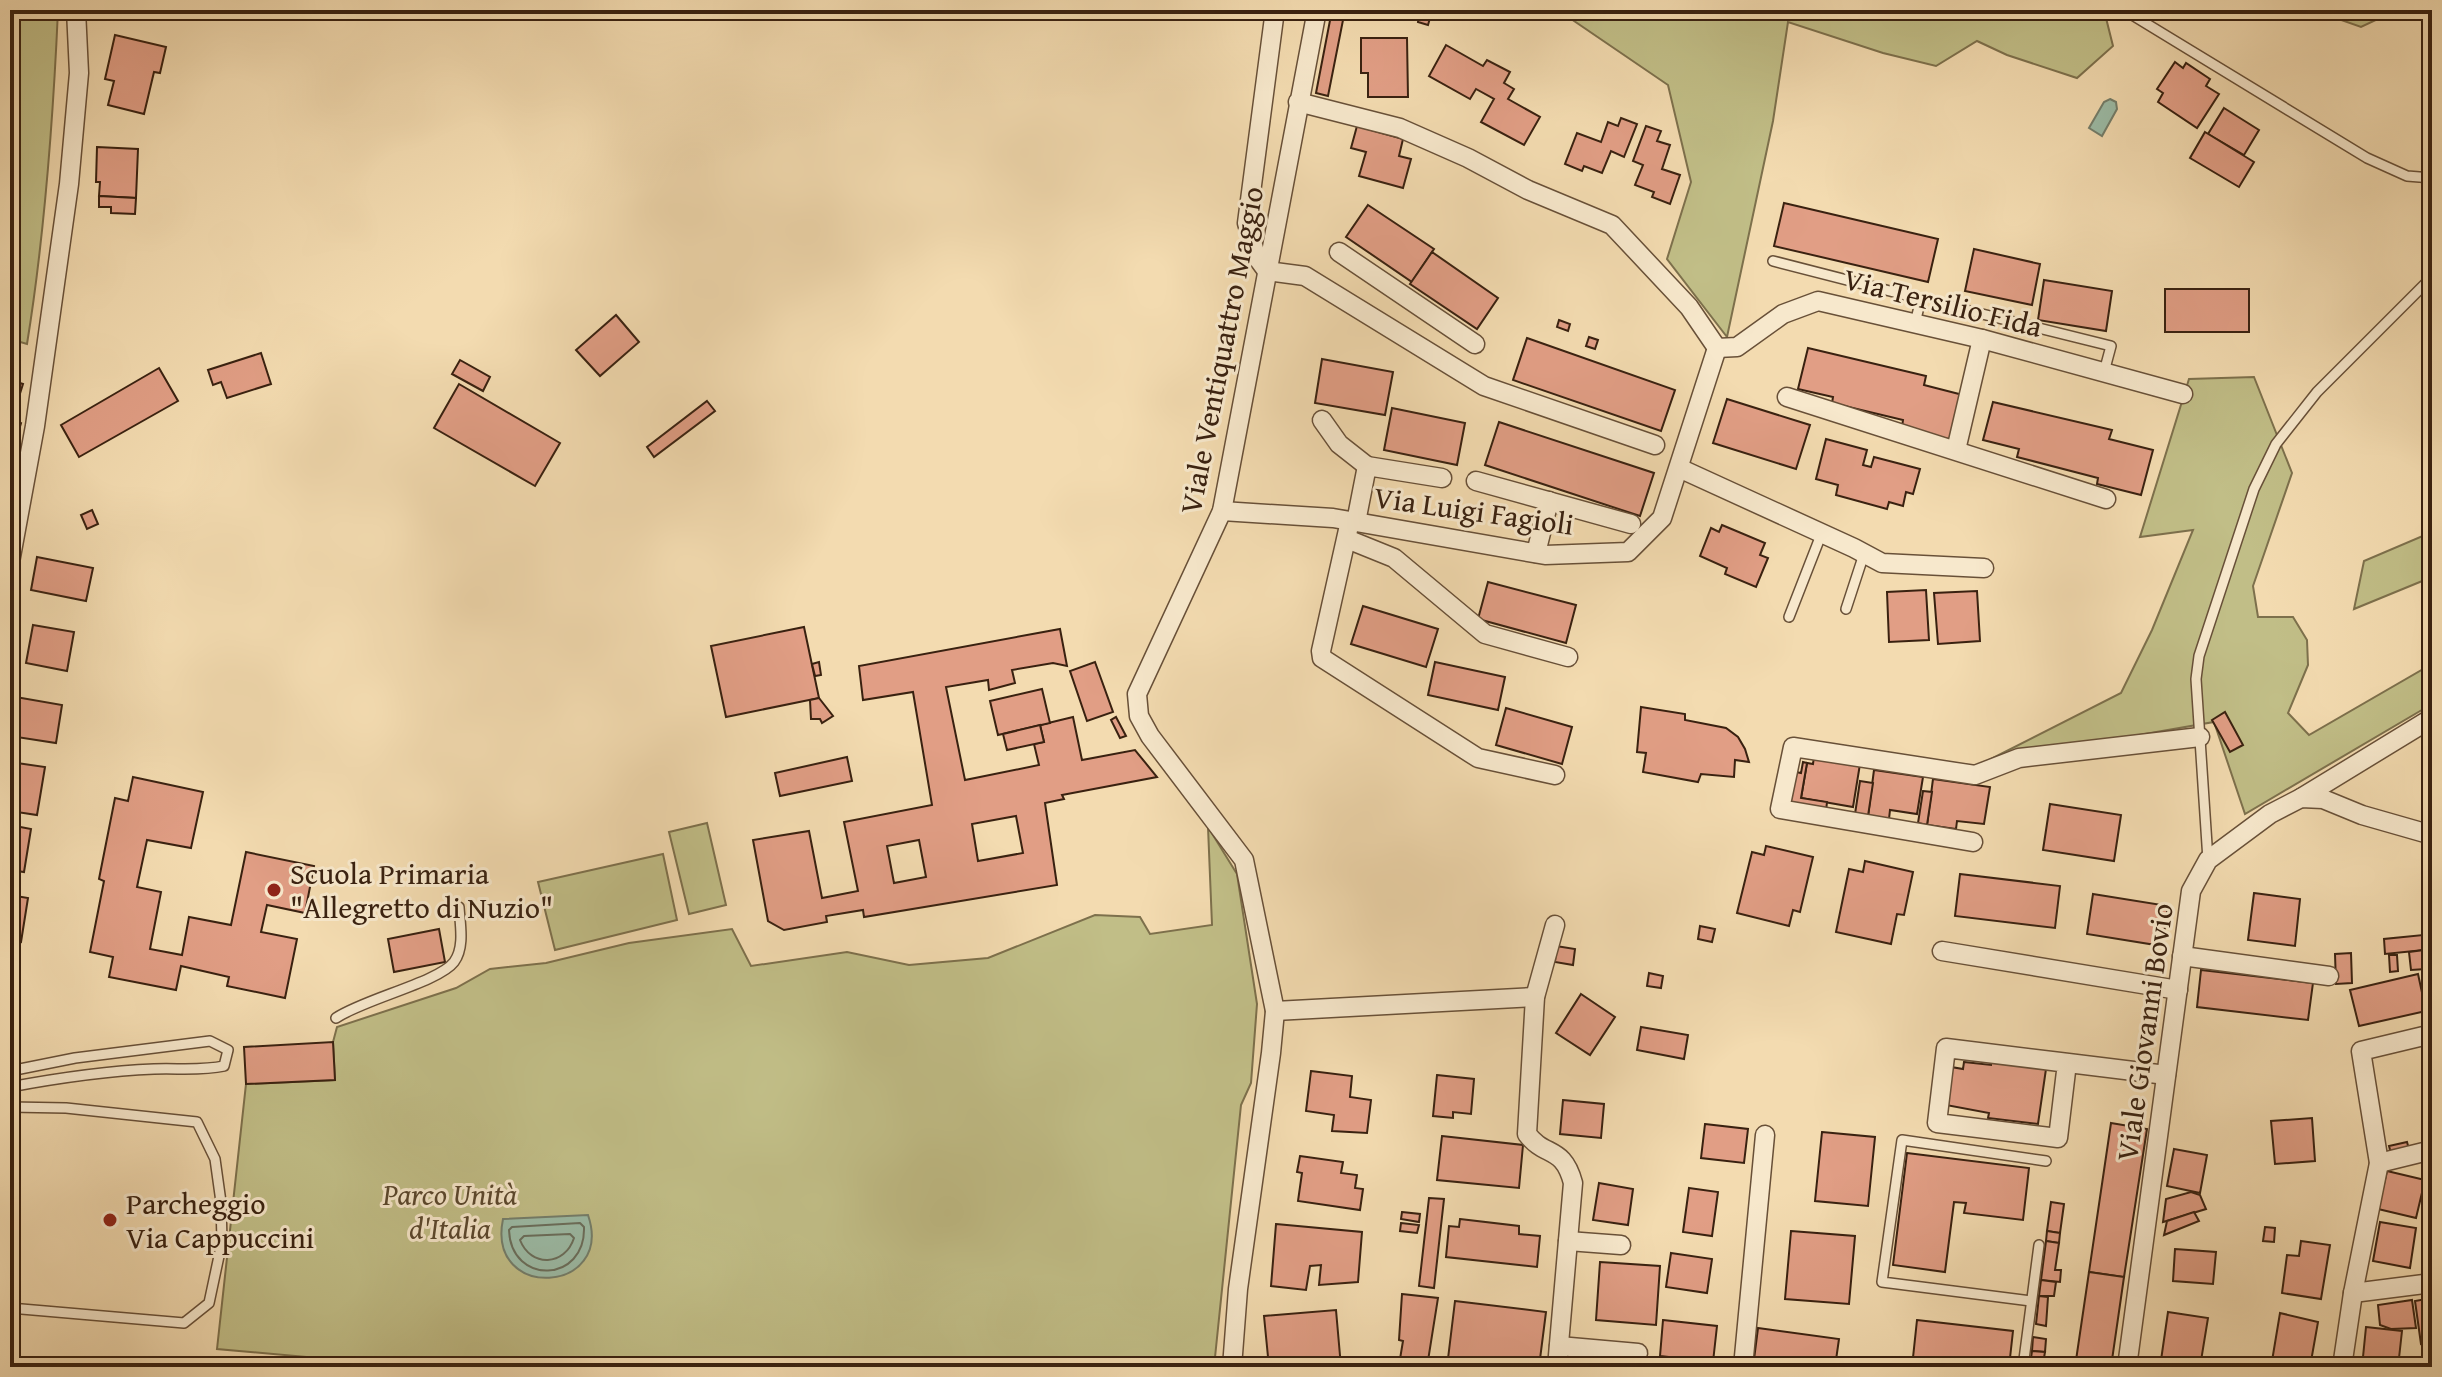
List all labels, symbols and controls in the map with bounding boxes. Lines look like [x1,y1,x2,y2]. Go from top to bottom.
street label: Viale Ventiquattro Maggio [1168,182,1274,518]
street label: Via Tersilio Fida [1839,256,2047,348]
street label: Via Luigi Fagioli [1371,474,1577,546]
place label: Scuola Primaria "Allegretto di Nuzio" [290,851,553,929]
marker: Scuola Primaria "Allegretto di Nuzio" [265,881,283,899]
street label: Viale Giovanni Bovio [2104,900,2184,1164]
park label: Parco Unità d'Italia [382,1172,517,1250]
place label: Parcheggio Via Cappuccini [126,1181,314,1259]
marker: Parcheggio Via Cappuccini [101,1211,119,1229]

